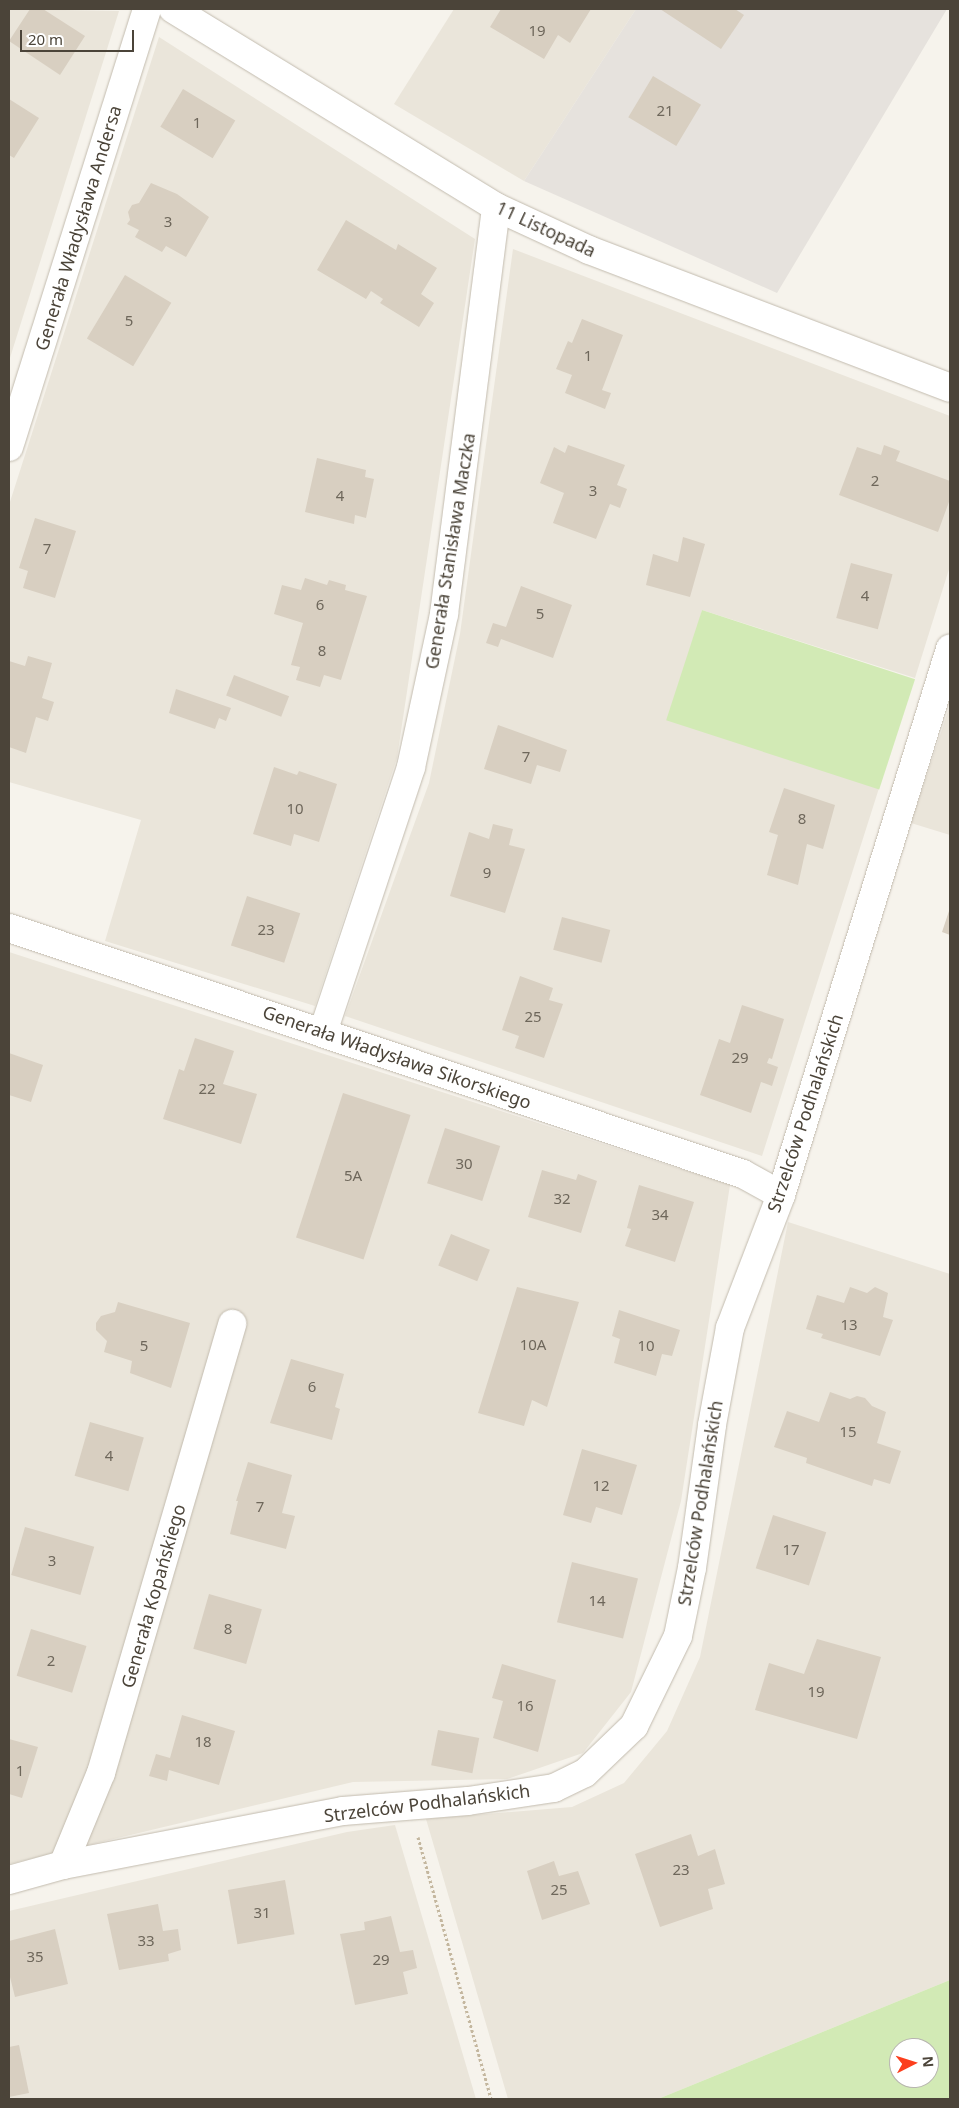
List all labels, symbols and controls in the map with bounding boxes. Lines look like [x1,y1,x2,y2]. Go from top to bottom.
scale bar [22,20,136,52]
house number: 19 [528,22,546,40]
text: 20 m [28,29,63,49]
house number: 21 [656,102,674,120]
street label: Generała Władysława Andersa [30,103,126,353]
house number: 1 [193,114,201,132]
street label: 11 Listopada [493,196,599,262]
house number: 3 [164,213,172,231]
house number: 5 [125,312,133,330]
house number: 1 [584,347,592,365]
street label: Generała Stanisława Maczka [421,431,479,671]
house number: 2 [871,472,879,490]
house number: 3 [589,482,597,500]
house number: 4 [336,487,344,505]
house number: 7 [43,540,51,558]
house number: 4 [861,587,869,605]
house number: 6 [316,596,324,614]
house number: 5 [536,605,544,623]
house number: 8 [318,642,326,660]
house number: 7 [522,748,530,766]
house number: 10 [286,800,304,818]
house number: 8 [798,810,806,828]
house number: 9 [483,864,491,882]
house number: 23 [257,921,275,939]
street label: Generała Władysława Sikorskiego [260,1001,534,1113]
house number: 25 [524,1008,542,1026]
street label: Strzelców Podhalańskich [763,1011,847,1215]
house number: 29 [731,1049,749,1067]
house number: 22 [198,1080,216,1098]
house number: 30 [455,1155,473,1173]
house number: 5A [344,1167,362,1185]
house number: 32 [553,1190,571,1208]
house number: 34 [651,1206,669,1224]
house number: 13 [840,1316,858,1334]
house number: 10A [520,1336,546,1354]
house number: 5 [140,1337,148,1355]
house number: 10 [637,1337,655,1355]
house number: 6 [308,1378,316,1396]
street label: Strzelców Podhalańskich [673,1399,727,1607]
house number: 15 [839,1423,857,1441]
house number: 4 [105,1447,113,1465]
house number: 12 [592,1477,610,1495]
house number: 7 [256,1498,264,1516]
street label: Generała Kopańskiego [116,1501,190,1691]
house number: 17 [782,1541,800,1559]
house number: 3 [48,1552,56,1570]
house number: 14 [588,1592,606,1610]
house number: 8 [224,1620,232,1638]
house number: 2 [47,1652,55,1670]
house number: 19 [807,1683,825,1701]
house number: 16 [516,1697,534,1715]
house number: 18 [194,1733,212,1751]
house number: 1 [16,1762,24,1780]
street label: Strzelców Podhalańskich [323,1780,531,1826]
house number: 23 [672,1861,690,1879]
house number: 25 [550,1881,568,1899]
house number: 31 [253,1904,271,1922]
house number: 33 [137,1932,155,1950]
house number: 35 [26,1948,44,1966]
house number: 29 [372,1951,390,1969]
north arrow [889,2038,939,2088]
text: N [918,2055,938,2068]

